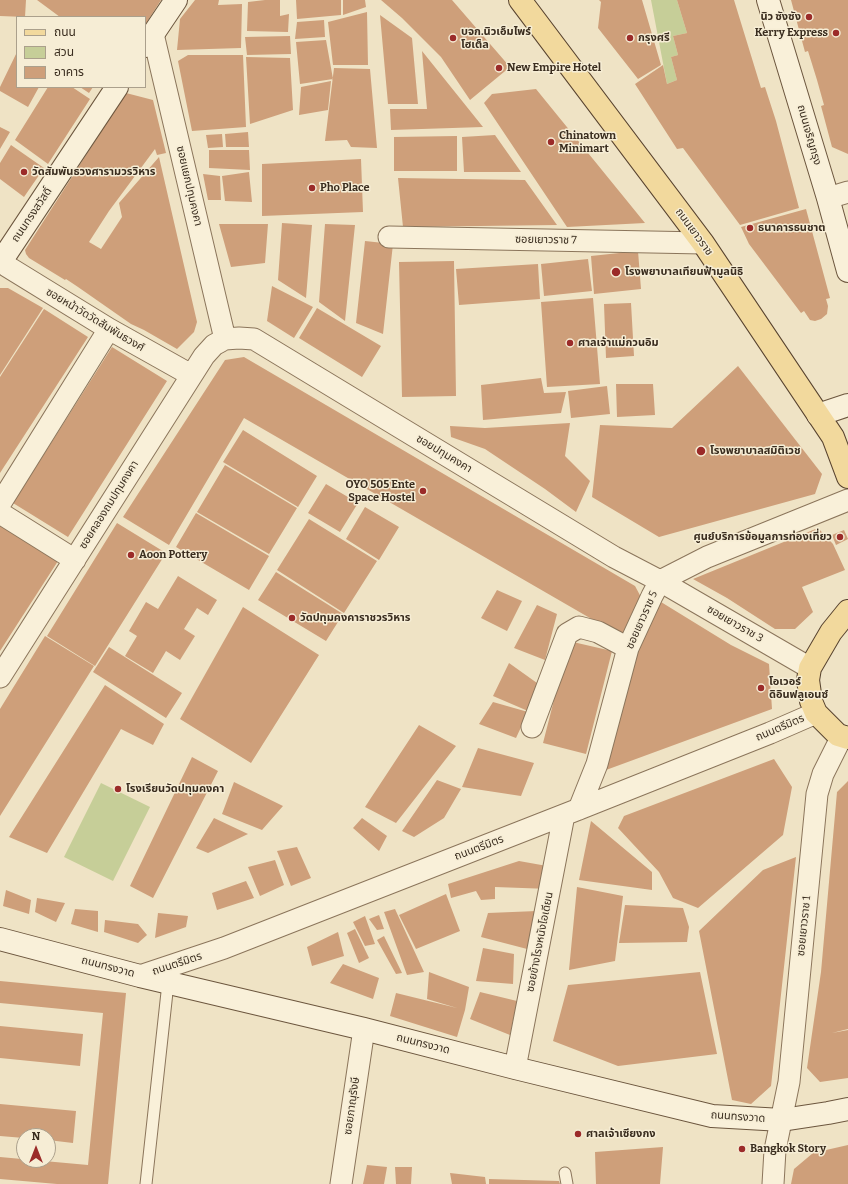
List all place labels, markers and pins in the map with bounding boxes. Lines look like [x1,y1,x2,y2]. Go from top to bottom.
place label: นิว ซังซัง [760,10,801,24]
marker: นิว ซังซัง [804,12,814,22]
place label: บจก.นิวเอ็มไพร์ โฮเต็ล [461,25,531,51]
place label: Kerry Express [755,26,828,40]
marker: Kerry Express [831,28,841,38]
place label: กรุงศรี [638,31,670,45]
marker: บจก.นิวเอ็มไพร์ โฮเต็ล [448,33,458,43]
marker: กรุงศรี [625,33,635,43]
place label: New Empire Hotel [507,61,601,75]
marker: New Empire Hotel [494,63,504,73]
place label: Chinatown Minimart [559,129,616,155]
marker: Chinatown Minimart [546,137,556,147]
place label: วัดสัมพันธวงศารามวรวิหาร [32,165,155,179]
marker: วัดสัมพันธวงศารามวรวิหาร [19,167,29,177]
place label: Pho Place [320,181,370,195]
marker: Pho Place [307,183,317,193]
place label: ธนาคารธนชาต [758,221,825,235]
marker: ธนาคารธนชาต [745,223,755,233]
place label: โรงพยาบาลเทียนฟ้ามูลนิธิ [625,265,743,279]
marker: โรงพยาบาลเทียนฟ้ามูลนิธิ [610,266,622,278]
place label: ศาลเจ้าแม่กวนอิม [578,336,659,350]
marker: ศาลเจ้าแม่กวนอิม [565,338,575,348]
place label: โรงพยาบาลสมิติเวช [710,444,801,458]
marker: โรงพยาบาลสมิติเวช [695,445,707,457]
place label: OYO 505 Ente Space Hostel [346,478,415,504]
marker: OYO 505 Ente Space Hostel [418,486,428,496]
place label: ศูนย์บริการข้อมูลการท่องเที่ยว [693,530,832,544]
marker: ศูนย์บริการข้อมูลการท่องเที่ยว [835,532,845,542]
place label: Aoon Pottery [139,548,207,562]
marker: Aoon Pottery [126,550,136,560]
place label: วัดปทุมคงคาราชวรวิหาร [300,611,410,625]
marker: วัดปทุมคงคาราชวรวิหาร [287,613,297,623]
place label: โอเวอร์ ดิอินฟลูเอนซ์ [769,675,828,701]
marker: โอเวอร์ ดิอินฟลูเอนซ์ [756,683,766,693]
place label: โรงเรียนวัดปทุมคงคา [126,782,224,796]
marker: โรงเรียนวัดปทุมคงคา [113,784,123,794]
place label: ศาลเจ้าเซียงกง [586,1127,656,1141]
marker: ศาลเจ้าเซียงกง [573,1129,583,1139]
place label: Bangkok Story [750,1142,826,1156]
marker: Bangkok Story [737,1144,747,1154]

